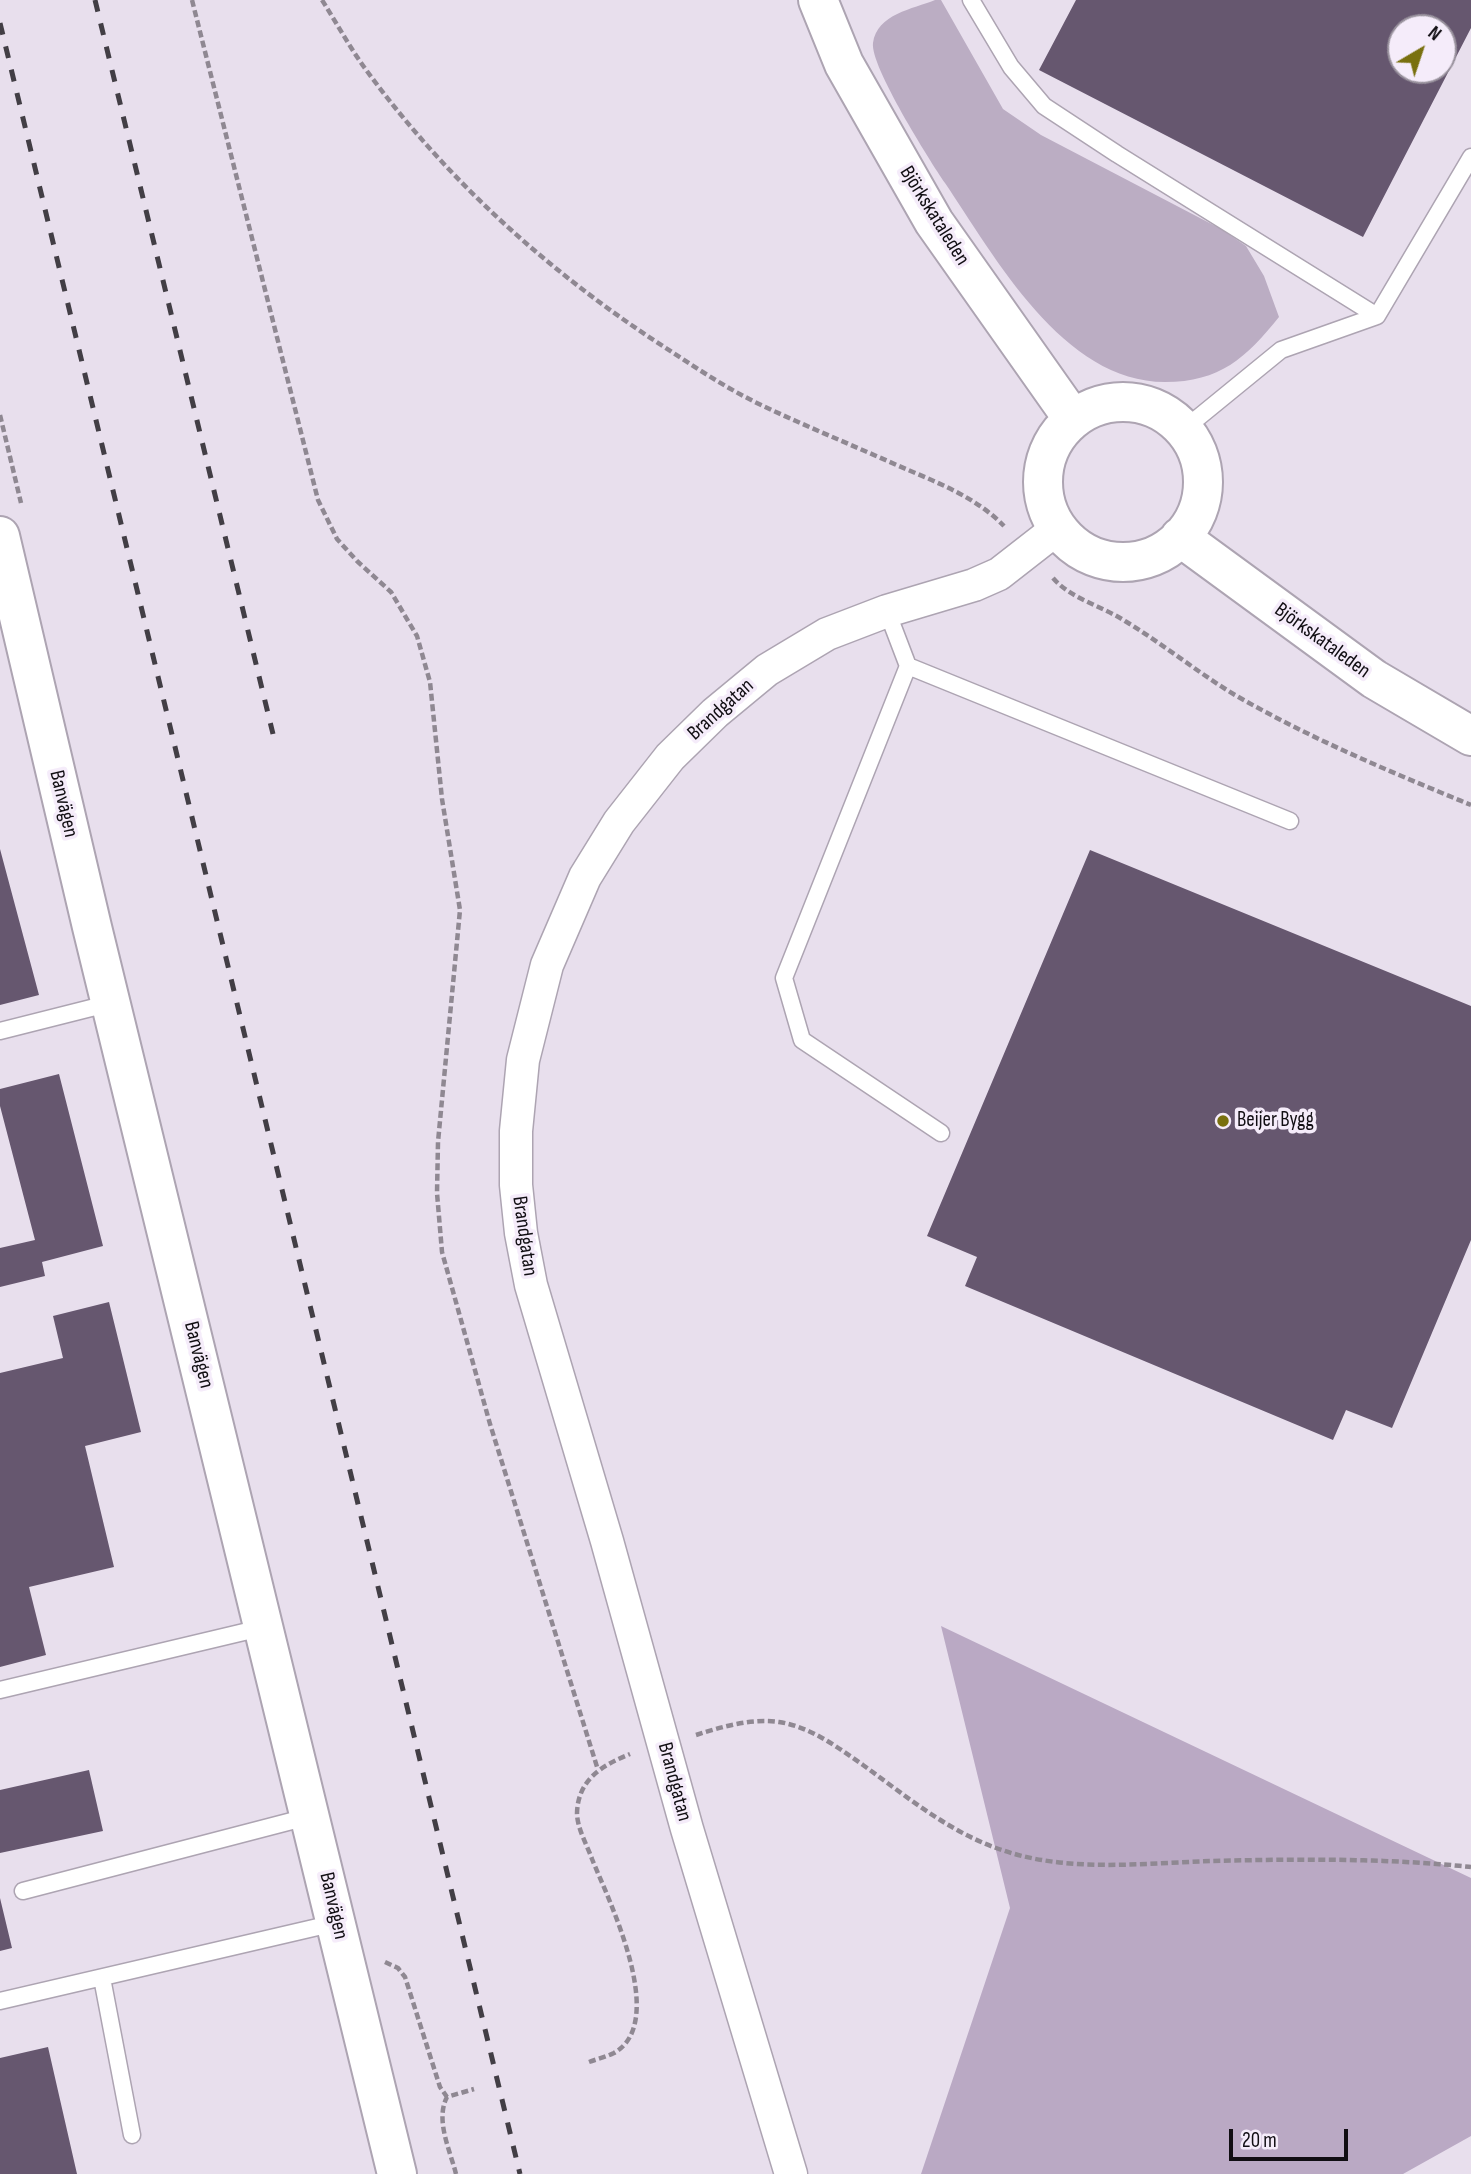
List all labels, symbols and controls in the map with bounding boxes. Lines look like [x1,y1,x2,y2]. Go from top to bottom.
north arrow [1387,14,1457,84]
text: N [1423,22,1445,46]
street label: Björkskataleden [894,162,974,270]
street label: Björkskataleden [1269,598,1375,684]
street label: Brandgatan [683,674,759,746]
street label: Banvägen [43,768,83,840]
place label: Beijer Bygg [1237,1108,1314,1134]
marker: Beijer Bygg [1215,1113,1231,1129]
street label: Brandgatan [506,1194,542,1278]
street label: Banvägen [178,1319,218,1391]
street label: Brandgatan [651,1740,697,1824]
street label: Banvägen [313,1870,353,1942]
scale bar [1233,2114,1352,2158]
text: 20 m [1242,2128,1277,2153]

